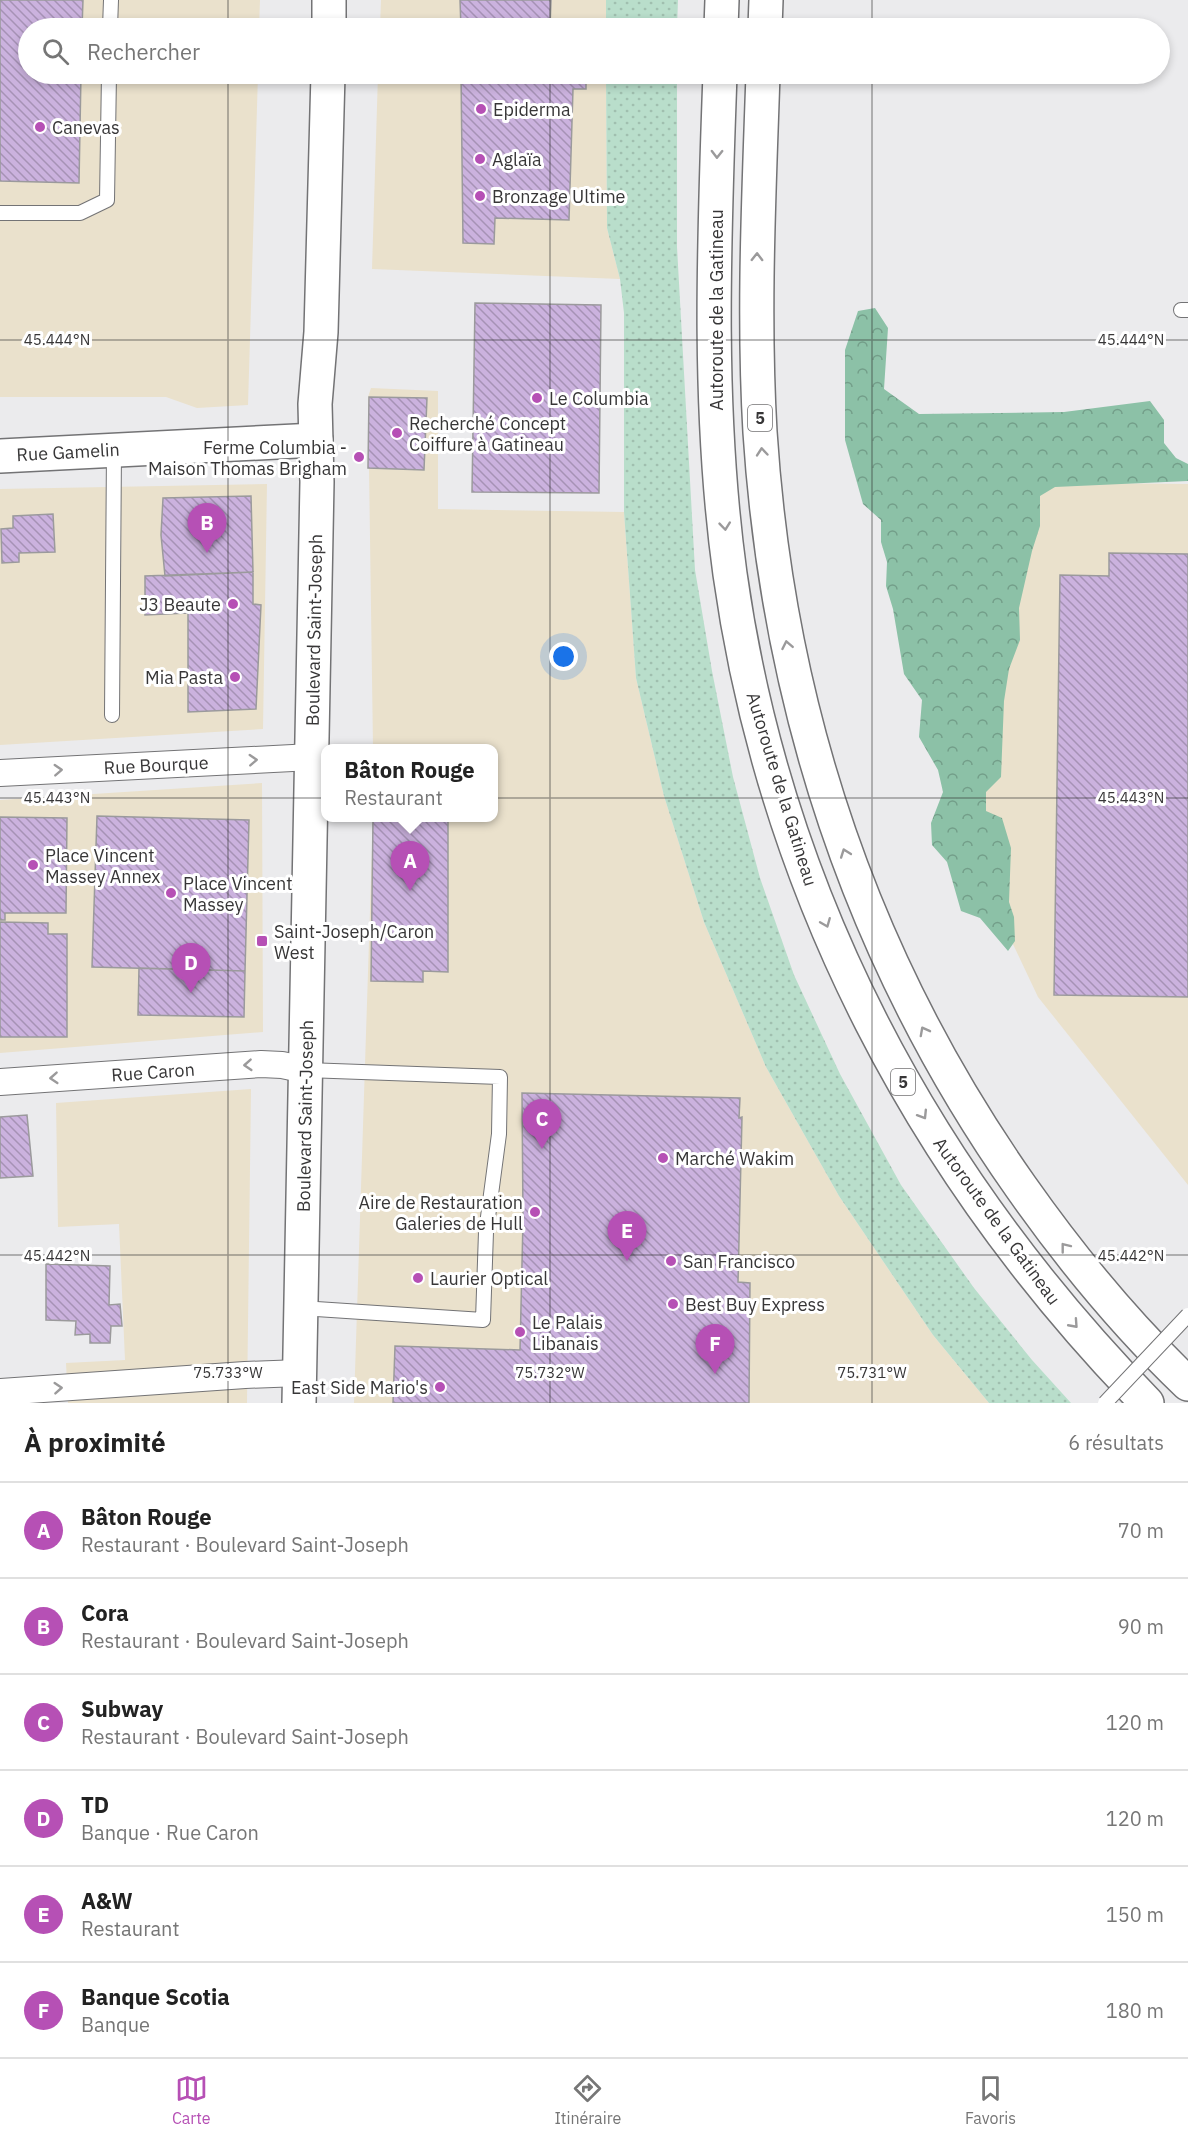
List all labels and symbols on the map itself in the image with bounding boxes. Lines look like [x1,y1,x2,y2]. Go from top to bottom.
place label: Epiderma [493,98,571,121]
marker: Epiderma [474,102,488,116]
place label: Canevas [52,116,120,139]
marker: Canevas [33,120,47,134]
place label: Aglaïa [492,148,542,171]
one-way arrow [711,150,724,159]
marker: Aglaïa [473,152,487,166]
place label: Bronzage Ultime [492,185,626,208]
marker: Bronzage Ultime [473,189,487,203]
street label: Autoroute de la Gatineau [705,209,728,411]
one-way arrow [751,253,763,262]
text: 45.444°N [24,330,90,349]
text: 45.444°N [1098,330,1164,349]
place label: Le Columbia [549,387,649,410]
marker: Le Columbia [530,391,544,405]
road number: 5 [748,405,772,431]
place label: Recherché Concept Coiffure à Gatineau [409,412,566,456]
marker: Recherché Concept Coiffure à Gatineau [390,426,404,440]
place label: Ferme Columbia - Maison Thomas Brigham [148,436,347,480]
street label: Rue Gamelin [16,438,120,466]
one-way arrow [756,447,769,457]
marker: Ferme Columbia - Maison Thomas Brigham [352,450,366,464]
pin: B [188,504,226,553]
one-way arrow [718,522,731,531]
street label: Boulevard Saint-Joseph [301,534,327,726]
place label: J3 Beaute [139,593,221,616]
marker: J3 Beaute [226,597,240,611]
one-way arrow [781,641,794,651]
your location [549,642,578,671]
place label: Mia Pasta [145,666,223,689]
marker: Mia Pasta [228,670,242,684]
street label: Autoroute de la Gatineau [742,689,822,889]
street label: Rue Bourque [103,751,209,779]
one-way arrow [249,754,258,767]
one-way arrow [54,763,63,776]
text: 45.443°N [24,788,90,807]
text: 45.443°N [1098,788,1164,807]
pin: A [390,842,430,891]
place label: Place Vincent Massey Annex [45,844,160,888]
one-way arrow [840,848,853,859]
marker: Place Vincent Massey Annex [26,858,40,872]
place label: Place Vincent Massey [183,872,293,916]
marker: Place Vincent Massey [164,886,178,900]
one-way arrow [819,916,831,927]
place label: Saint-Joseph/Caron West [274,920,434,964]
marker: Saint-Joseph/Caron West [255,934,269,948]
pin: D [172,944,210,993]
street label: Boulevard Saint-Joseph [292,1020,318,1212]
one-way arrow [920,1026,931,1037]
street label: Rue Caron [111,1058,195,1086]
one-way arrow [244,1059,253,1072]
road number: 5 [891,1069,915,1095]
one-way arrow [49,1071,58,1084]
pin: C [522,1100,562,1149]
one-way arrow [915,1109,926,1120]
street label: Autoroute de la Gatineau [928,1133,1066,1309]
place label: Marché Wakim [675,1147,794,1170]
marker: Marché Wakim [656,1151,670,1165]
place label: Aire de Restauration Galeries de Hull [359,1191,523,1235]
marker: Aire de Restauration Galeries de Hull [528,1205,542,1219]
pin: E [608,1212,646,1261]
one-way arrow [1061,1242,1072,1253]
text: 45.442°N [24,1246,90,1265]
text: 45.442°N [1098,1246,1164,1265]
place label: San Francisco [683,1250,795,1273]
marker: San Francisco [664,1254,678,1268]
place label: Laurier Optical [430,1267,548,1290]
marker: Laurier Optical [411,1271,425,1285]
place label: Best Buy Express [685,1293,825,1316]
marker: Best Buy Express [666,1297,680,1311]
place label: Le Palais Libanais [532,1311,603,1355]
one-way arrow [1067,1317,1078,1328]
pin: F [696,1324,734,1374]
marker: Le Palais Libanais [513,1325,527,1339]
text: 75.733°W [193,1363,263,1382]
text: 75.732°W [515,1363,585,1382]
text: 75.731°W [837,1363,907,1382]
place label: East Side Mario's [291,1376,428,1399]
marker: East Side Mario's [433,1380,447,1394]
one-way arrow [54,1382,63,1395]

